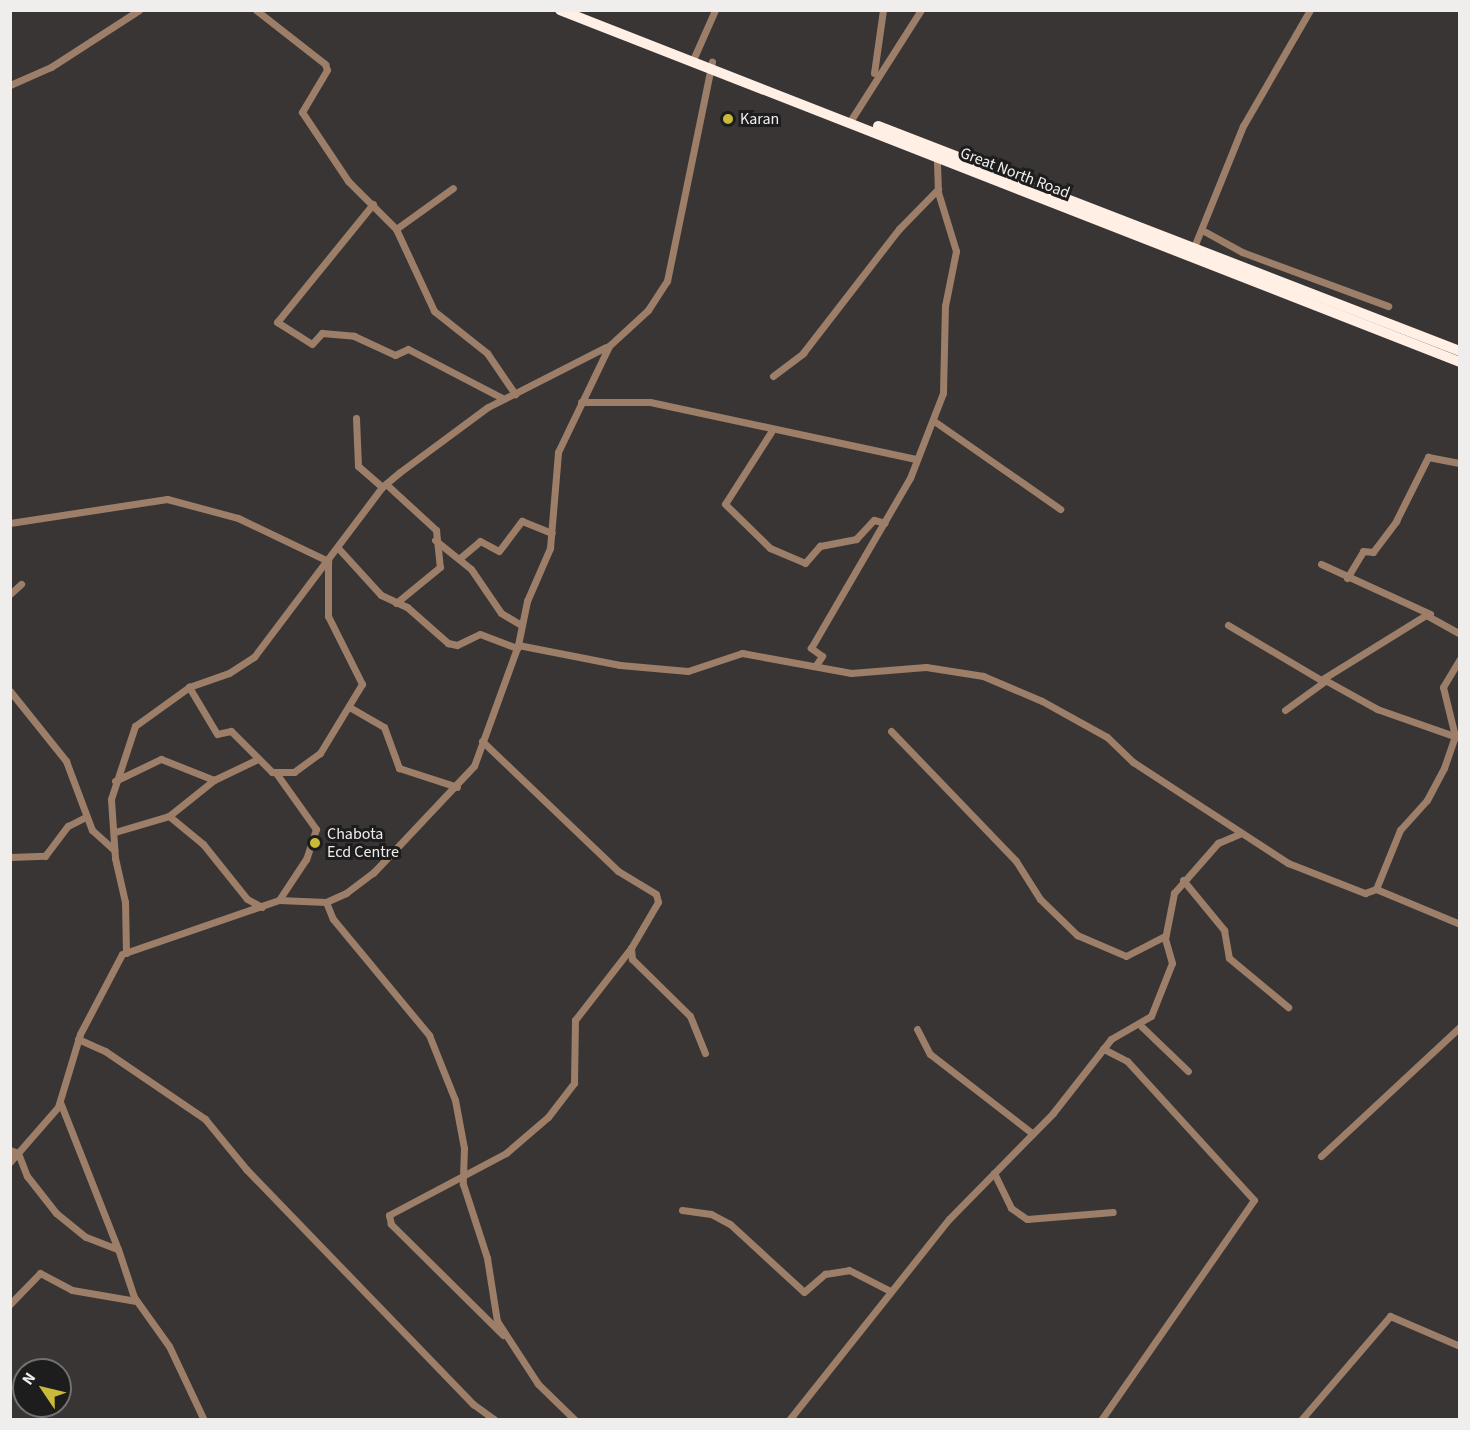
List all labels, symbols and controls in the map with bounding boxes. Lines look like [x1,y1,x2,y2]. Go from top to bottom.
place label: Karan [740,109,779,129]
marker: Karan [721,112,735,126]
street label: Great North Road [958,143,1072,203]
place label: Chabota Ecd Centre [327,824,399,862]
marker: Chabota Ecd Centre [308,836,322,850]
north arrow [12,1358,72,1418]
text: N [17,1368,41,1389]

